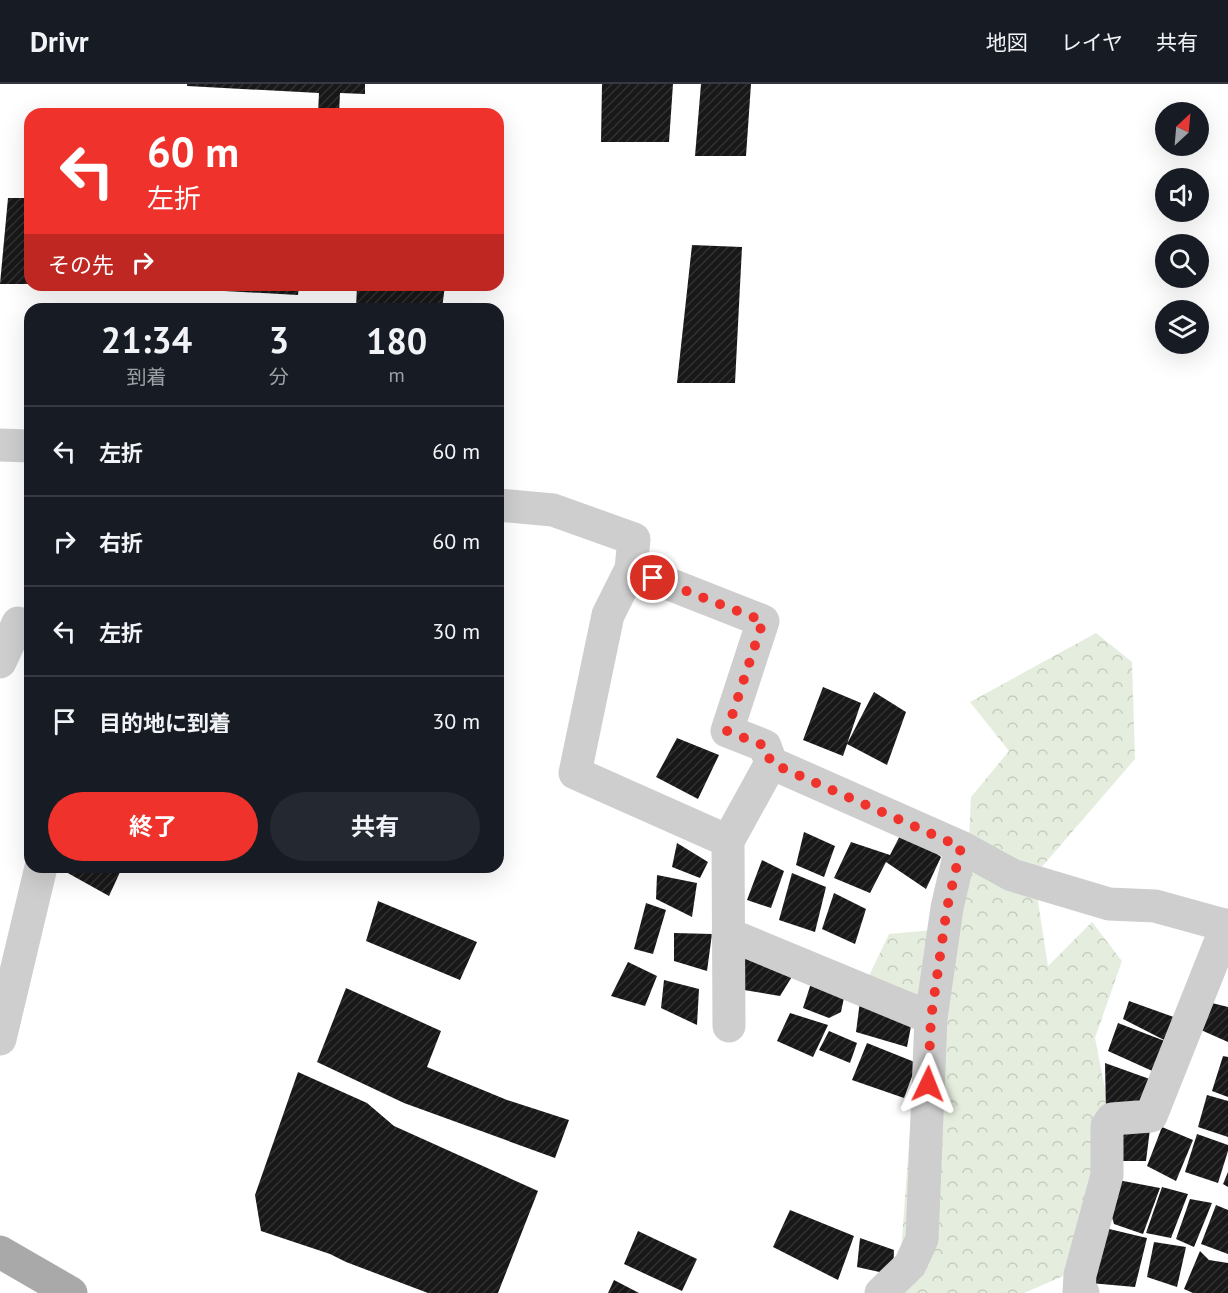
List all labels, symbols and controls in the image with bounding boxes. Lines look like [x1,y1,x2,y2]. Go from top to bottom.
text: Drivr [30,23,89,60]
text: 地図 [986,29,1028,56]
text: レイヤ [1061,29,1123,56]
text: 共有 [1156,29,1198,56]
north arrow [1155,102,1209,156]
map controls [1155,102,1209,354]
text: 60 m [147,124,239,179]
icon: left [48,132,126,210]
button: sound [1155,168,1209,222]
text: 左折 [147,181,201,215]
button: search [1155,234,1209,288]
icon: right [126,246,159,279]
text: その先 [48,251,114,279]
button: layers [1155,300,1209,354]
text: 21:34 [101,316,192,363]
text: 3 [269,316,289,363]
text: 180 [366,317,427,364]
text: m [388,362,405,388]
text: 到着 [126,364,166,390]
text: 分 [269,364,289,390]
icon: left [48,435,81,468]
text: 60 m [432,437,480,465]
text: 左折 [99,439,143,467]
icon: right [48,525,81,558]
text: 60 m [432,527,480,555]
text: 右折 [99,529,143,557]
pin [627,552,678,603]
icon: arrive [636,561,669,594]
icon: left [48,615,81,648]
text: 30 m [432,617,480,645]
text: 左折 [99,619,143,647]
icon: arrive [48,705,81,738]
text: 30 m [432,707,480,735]
text: 目的地に到着 [99,709,231,737]
button: 終了 [48,792,258,861]
button: 共有 [270,792,480,861]
position arrow [896,1052,960,1116]

